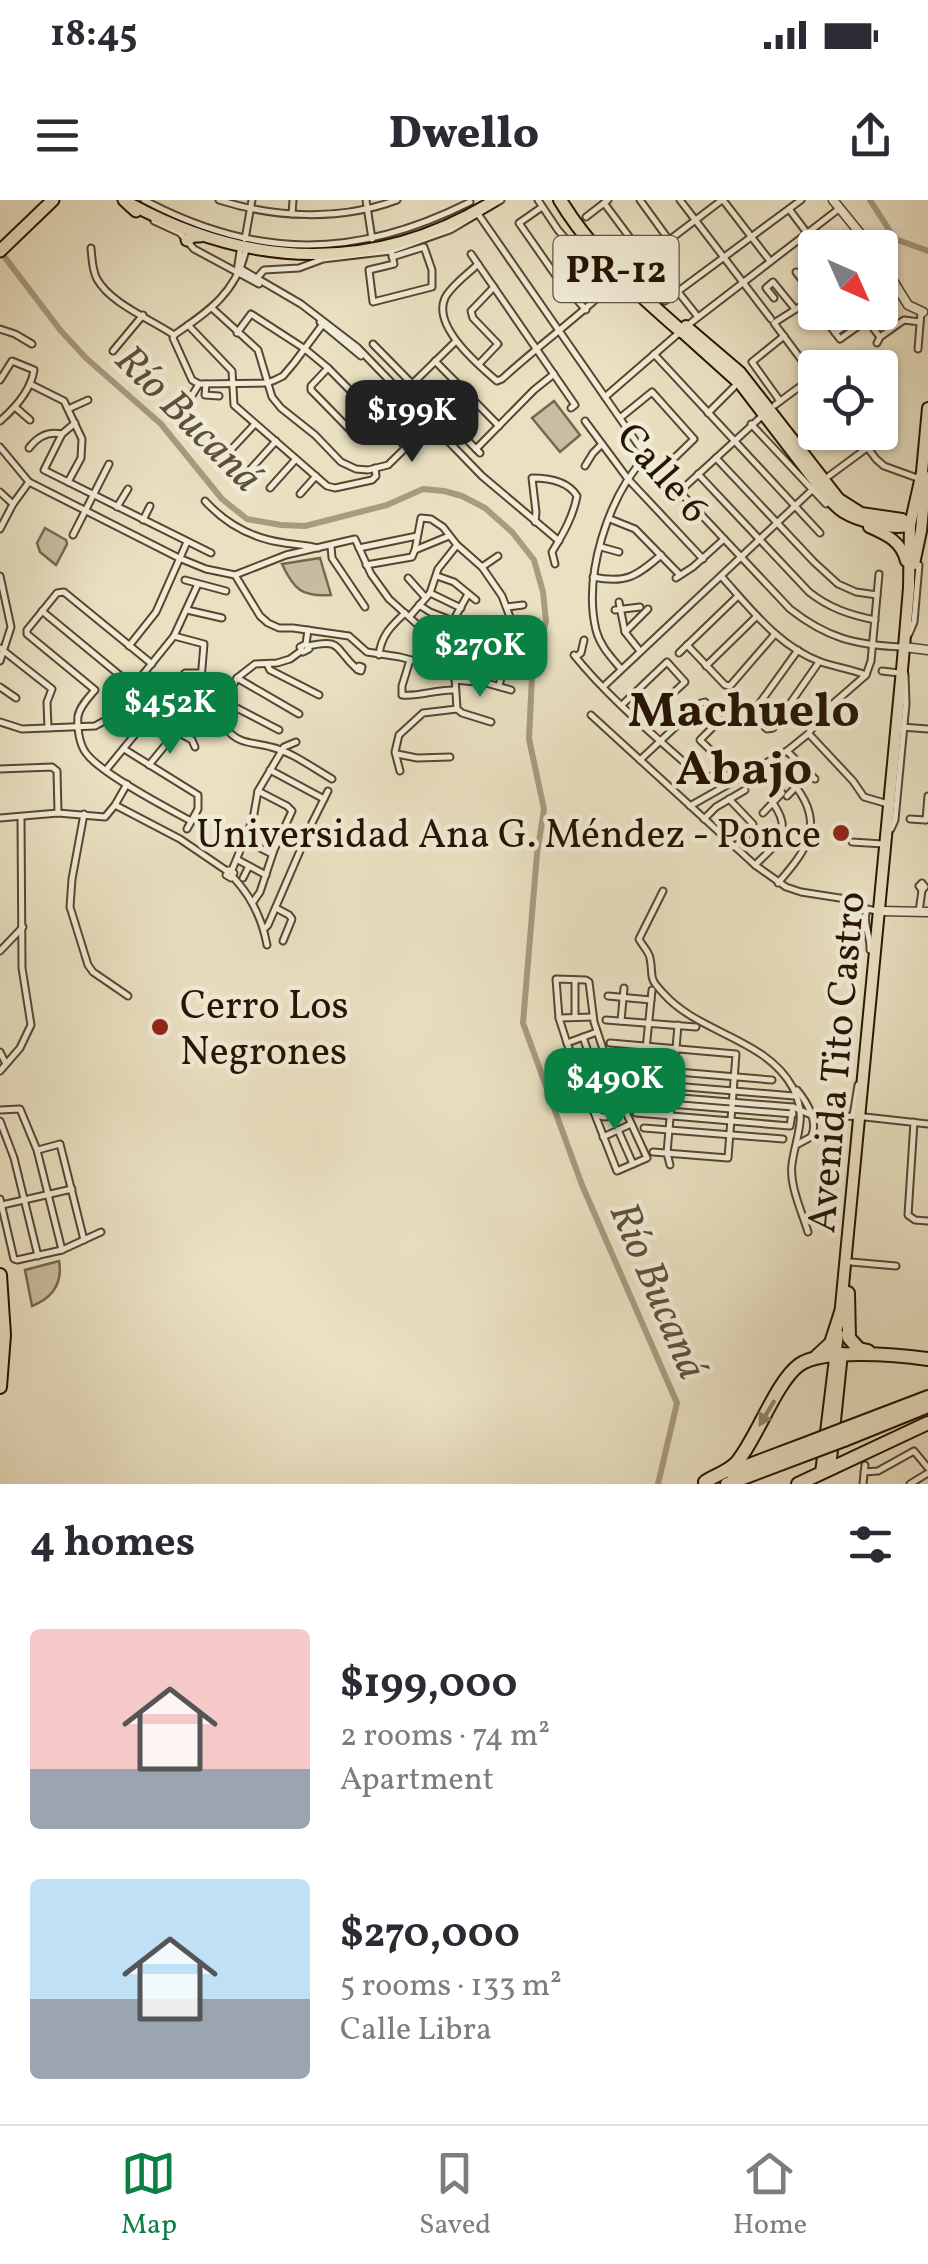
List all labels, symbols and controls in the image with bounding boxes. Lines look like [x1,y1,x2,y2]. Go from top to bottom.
text: 18:45 [50,9,138,62]
text: Dwello [389,104,539,167]
icon: menu [30,108,85,163]
icon: share [843,108,898,163]
north arrow [798,230,898,330]
map controls [798,230,898,450]
road number: PR-12 [554,236,678,302]
water label: Río Bucaná [100,333,274,507]
button: locate [798,350,898,450]
pin: $199K [342,380,482,465]
text: $199K [367,390,457,434]
street label: Calle 6 [601,412,721,537]
pin: $270K [410,615,550,700]
text: $270K [434,625,526,669]
pin: $452K [100,672,240,757]
district label: Machuelo Abajo [628,678,860,806]
text: $452K [124,682,216,726]
place label: Universidad Ana G. Méndez - Ponce [196,809,821,865]
marker: Universidad Ana G. Méndez - Ponce [830,822,852,844]
street label: Avenida Tito Castro [796,889,882,1235]
place label: Cerro Los Negrones [180,980,349,1082]
marker: Cerro Los Negrones [149,1016,171,1038]
pin: $490K [545,1048,685,1133]
text: $490K [566,1058,664,1102]
water label: Río Bucaná [592,1194,720,1389]
one-way arrow [759,1399,776,1427]
text: 4 homes [30,1515,195,1574]
icon: filters [843,1517,898,1572]
text: $199,000 [340,1656,517,1715]
icon: home [110,1669,230,1789]
text: 2 rooms · 74 m² [340,1715,550,1759]
text: Apartment [340,1759,494,1803]
text: $270,000 [340,1906,520,1965]
icon: home [110,1919,230,2039]
text: 5 rooms · 133 m² [340,1965,562,2009]
text: Calle Libra [340,2009,492,2053]
tab: Map [121,2146,177,2245]
tab: Saved [419,2146,491,2245]
tab: Home [733,2146,807,2245]

